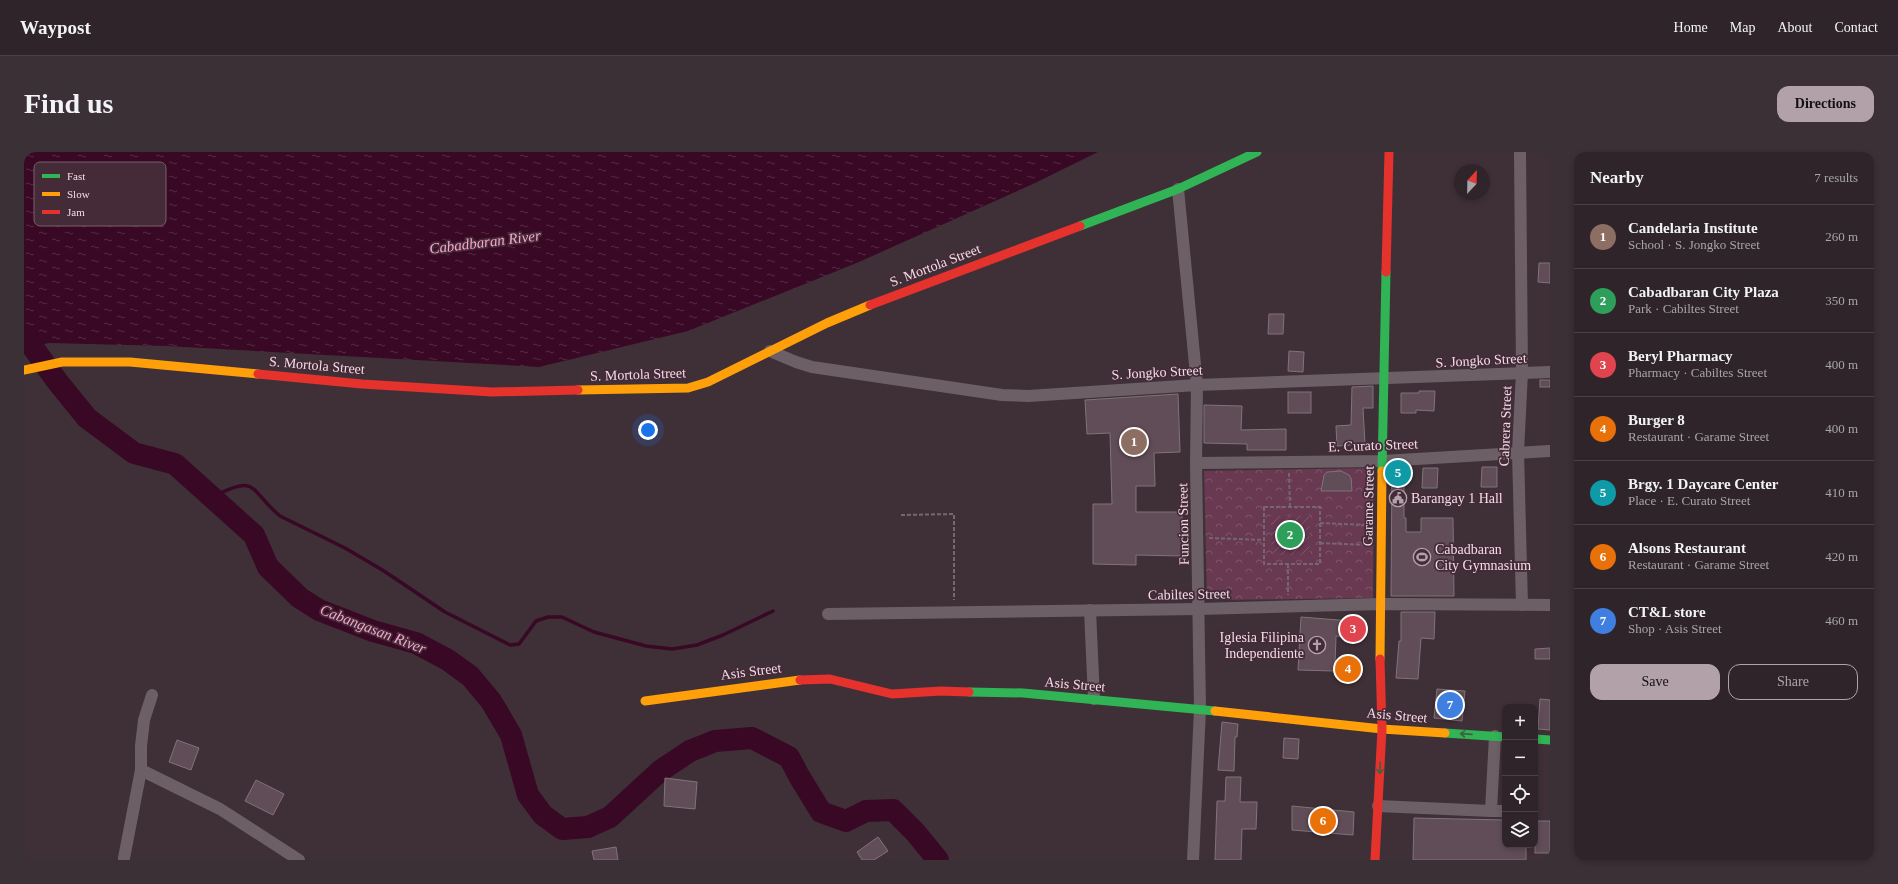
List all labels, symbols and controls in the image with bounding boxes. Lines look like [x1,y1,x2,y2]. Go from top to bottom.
text: Waypost [20,17,91,38]
text: Home [1674,20,1708,35]
text: Map [1730,20,1755,35]
text: About [1777,20,1812,35]
text: Contact [1834,20,1878,35]
button: Directions [1777,86,1874,122]
text: Find us [24,88,114,119]
legend [34,162,166,226]
north arrow [1454,164,1490,200]
text: Nearby [1590,168,1644,187]
text: Fast [67,170,85,182]
text: 7 results [1814,170,1858,185]
text: Slow [67,188,90,200]
text: Jam [67,206,85,218]
text: Candelaria Institute [1628,220,1758,236]
water label: Cabadbaran River [428,227,542,257]
text: 1 [1600,229,1606,244]
text: 260 m [1825,229,1858,244]
text: School · S. Jongko Street [1628,237,1760,252]
street label: S. Mortola Street [888,241,983,290]
text: Cabadbaran City Plaza [1628,284,1779,300]
text: 2 [1600,293,1606,308]
text: 350 m [1825,293,1858,308]
text: Park · Cabiltes Street [1628,301,1739,316]
text: Beryl Pharmacy [1628,348,1733,364]
street label: S. Jongko Street [1435,351,1527,370]
street label: S. Mortola Street [268,354,366,377]
text: 3 [1600,357,1606,372]
text: 400 m [1825,357,1858,372]
street label: S. Jongko Street [1111,363,1203,382]
street label: S. Mortola Street [590,365,686,384]
text: Pharmacy · Cabiltes Street [1628,365,1767,380]
street label: Cabrera Street [1497,385,1514,466]
text: Burger 8 [1628,412,1685,428]
your location [638,420,658,440]
text: 4 [1600,421,1606,436]
text: 400 m [1825,421,1858,436]
pin: 1 [1121,427,1147,457]
text: Restaurant · Garame Street [1628,429,1769,444]
street label: E. Curato Street [1328,436,1418,455]
pin: 5 [1385,458,1411,488]
street label: Garame Street [1360,466,1377,546]
text: Brgy. 1 Daycare Center [1628,476,1779,492]
street label: Funcion Street [1175,483,1192,565]
text: 5 [1600,485,1606,500]
text: 410 m [1825,485,1858,500]
public building icon: Barangay 1 Hall [1388,488,1408,508]
place label: Barangay 1 Hall [1411,491,1503,506]
text: Place · E. Curato Street [1628,493,1750,508]
pin: 2 [1277,520,1303,550]
text: Alsons Restaurant [1628,540,1746,556]
place label: Cabadbaran City Gymnasium [1435,542,1531,573]
sports icon: Cabadbaran City Gymnasium [1412,547,1432,567]
text: 6 [1600,549,1606,564]
text: 420 m [1825,549,1858,564]
text: Restaurant · Garame Street [1628,557,1769,572]
street label: Cabiltes Street [1148,586,1230,603]
water label: Cabangasan River [318,601,428,657]
text: CT&L store [1628,604,1706,620]
text: 7 [1600,613,1606,628]
text: 460 m [1825,613,1858,628]
pin: 3 [1340,614,1366,644]
text: Shop · Asis Street [1628,621,1722,636]
place label: Iglesia Filipina Independiente [1220,630,1305,661]
church icon: Iglesia Filipina Independiente [1307,635,1327,655]
pin: 4 [1335,654,1361,684]
street label: Asis Street [720,660,782,683]
button: Save [1590,664,1720,700]
button: Share [1728,664,1858,700]
street label: Asis Street [1044,674,1106,695]
pin: 7 [1437,690,1463,720]
map controls [1502,704,1538,848]
button: + [1502,704,1538,740]
street label: Asis Street [1366,705,1428,726]
one-way arrow [1460,731,1473,738]
button: − [1502,740,1538,776]
one-way arrow [1376,761,1384,774]
button: locate [1502,776,1538,812]
pin: 6 [1310,806,1336,836]
button: layers [1502,812,1538,848]

